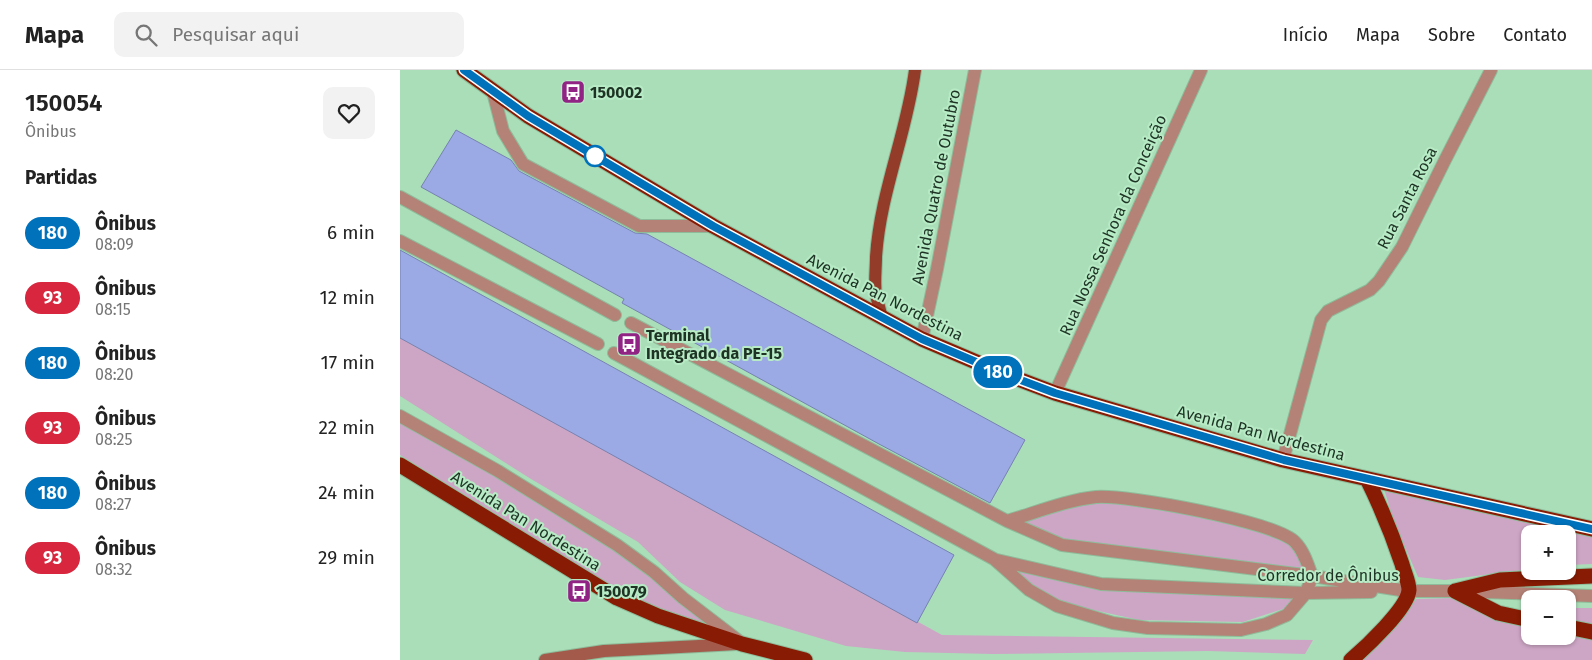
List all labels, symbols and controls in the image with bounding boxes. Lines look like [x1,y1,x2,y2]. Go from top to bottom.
search box [114,12,464,57]
text: Mapa [25,21,84,49]
icon: search [132,21,160,49]
text: Pesquisar aqui [172,23,299,46]
text: Início [1283,24,1328,46]
text: Mapa [1356,24,1400,46]
text: Sobre [1428,24,1475,46]
text: Contato [1503,24,1567,46]
bus stop icon: 150002 [560,79,586,105]
place label: 150002 [590,83,642,102]
button: heart [323,87,375,139]
street label: Avenida Quatro de Outubro [908,88,964,286]
text: 150054 [25,89,102,117]
street label: Rua Nossa Senhora da Conceição [1056,112,1171,339]
text: Ônibus [25,122,76,141]
street label: Rua Santa Rosa [1373,144,1441,252]
unlabelled marker [584,145,606,167]
text: Partidas [25,166,97,189]
text: Ônibus [95,212,156,235]
text: 6 min [327,221,375,244]
text: 180 [38,222,67,244]
text: 08:09 [95,235,134,254]
street label: Avenida Pan Nordestina [804,249,966,345]
text: Ônibus [95,277,156,300]
text: 12 min [320,286,375,309]
text: 93 [43,287,62,309]
text: 08:15 [95,300,131,319]
place label: Terminal Integrado da PE-15 [646,326,782,363]
bus stop icon: Terminal Integrado da PE-15 [616,331,642,357]
text: Ônibus [95,342,156,365]
text: 17 min [321,351,375,374]
text: 180 [38,352,67,374]
line badge: 180 [969,356,1027,388]
text: 180 [983,361,1013,383]
text: 08:20 [95,365,133,384]
street label: Avenida Pan Nordestina [1175,401,1347,465]
text: Ônibus [95,407,156,430]
text: 22 min [318,416,375,439]
text: 93 [43,417,62,439]
text: 08:25 [95,430,133,449]
street label: Avenida Pan Nordestina [448,467,604,575]
text: Ônibus [95,472,156,495]
text: 24 min [318,481,375,504]
text: 180 [38,482,67,504]
text: 08:27 [95,495,131,514]
map controls [1521,525,1576,645]
button: + [1521,525,1576,580]
text: Ônibus [95,537,156,560]
text: 29 min [318,546,375,569]
text: 93 [43,547,62,569]
text: 08:32 [95,560,132,579]
street label: Corredor de Ônibus [1257,565,1399,585]
bus stop icon: 150079 [566,578,592,604]
place label: 150079 [596,582,647,601]
button: − [1521,590,1576,645]

